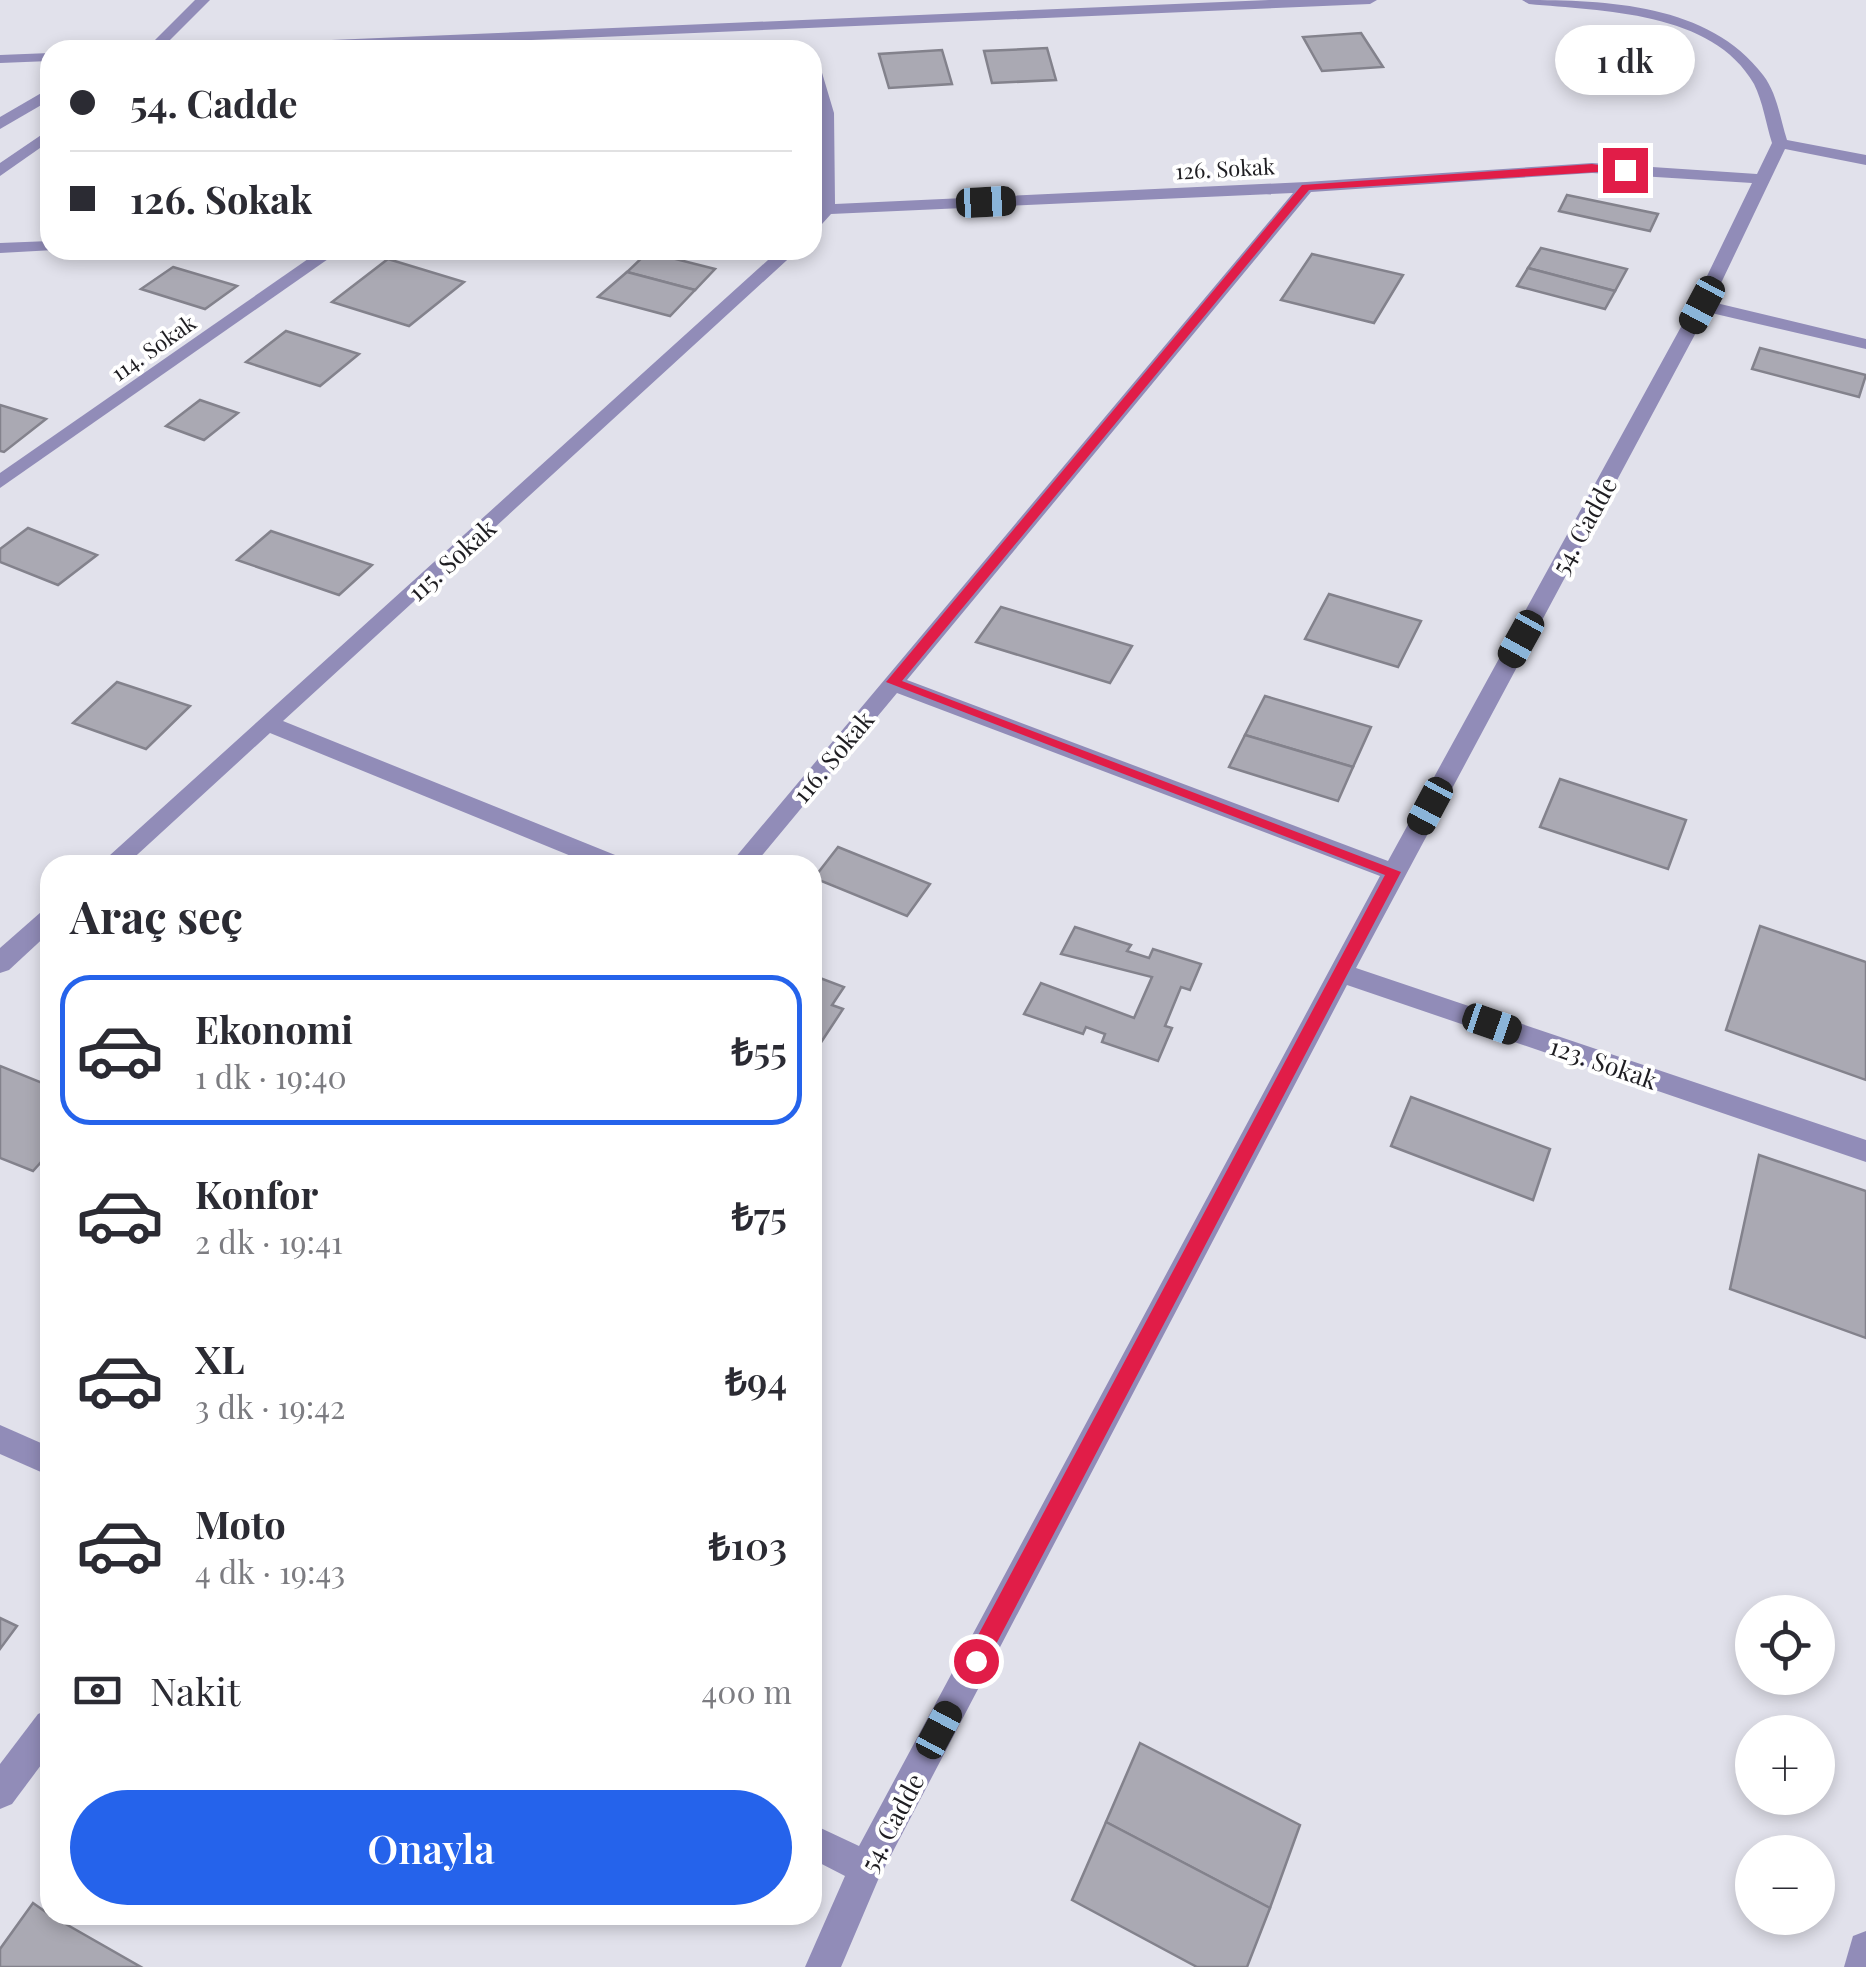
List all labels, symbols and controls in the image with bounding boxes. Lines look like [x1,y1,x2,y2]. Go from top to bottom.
callout: 1 dk [1555,25,1695,95]
text: 1 dk [1596,38,1654,81]
text: 54. Cadde [130,77,298,128]
route end [1603,148,1648,193]
street label: 126. Sokak [1174,150,1276,186]
text: 126. Sokak [130,173,312,224]
car [955,185,1017,219]
car [1675,271,1729,339]
street label: 114. Sokak [105,307,201,387]
street label: 54. Cadde [1543,470,1623,580]
street label: 115. Sokak [400,511,502,607]
car [1493,605,1549,673]
street label: 116. Sokak [784,703,880,809]
car [1403,772,1457,840]
text: Araç seç [70,885,243,945]
car [1459,1000,1525,1048]
text: Ekonomi [195,1003,353,1054]
icon: car [75,1005,165,1095]
text: ₺55 [731,1024,787,1075]
street label: 123. Sokak [1546,1028,1662,1096]
text: 1 dk · 19:40 [195,1054,347,1097]
text: Konfor [195,1168,318,1219]
icon: car [75,1170,165,1260]
text: ₺75 [732,1189,787,1240]
text: 2 dk · 19:41 [195,1219,343,1262]
text: XL [195,1333,244,1384]
icon: car [75,1335,165,1425]
text: ₺94 [725,1354,787,1405]
text: 3 dk · 19:42 [195,1384,345,1427]
text: Moto [195,1498,286,1549]
icon: car [75,1500,165,1590]
text: ₺103 [709,1519,787,1570]
text: 4 dk · 19:43 [195,1549,345,1592]
map controls [1735,1595,1835,1935]
button: locate [1735,1595,1835,1695]
route start [954,1639,999,1684]
icon: cash [70,1663,125,1718]
text: Nakit [150,1665,240,1716]
text: 400 m [701,1669,792,1712]
car [912,1696,966,1764]
button: + [1735,1715,1835,1815]
street label: 54. Cadde [851,1767,931,1877]
button: Onayla [70,1790,792,1905]
button: − [1735,1835,1835,1935]

